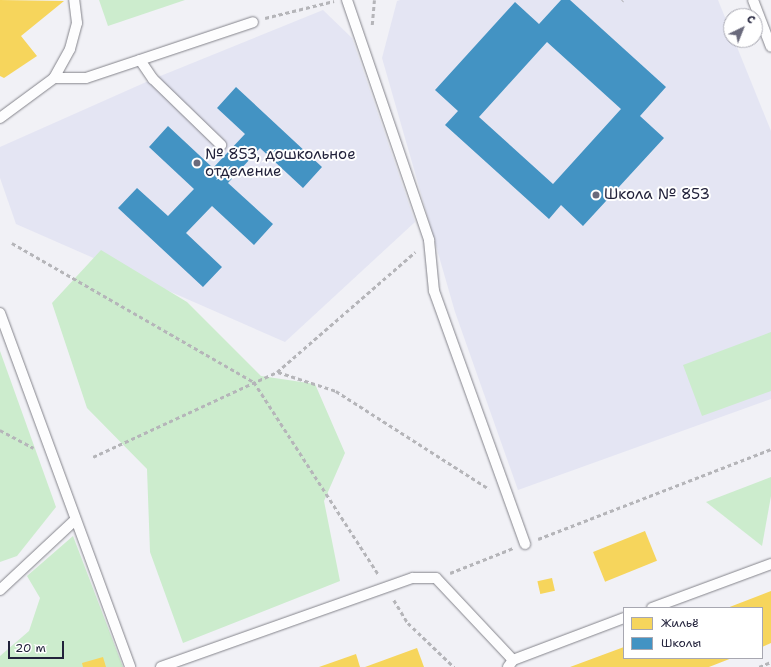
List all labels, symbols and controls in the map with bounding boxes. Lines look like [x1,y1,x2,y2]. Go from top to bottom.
north arrow [723,8,763,48]
text: С [743,12,758,27]
place label: № 853, дошкольное отделение [205,145,356,180]
marker: № 853, дошкольное отделение [192,158,202,168]
place label: Школа № 853 [604,186,710,204]
marker: Школа № 853 [591,190,601,200]
legend [623,607,763,659]
text: Жильё [661,615,699,631]
scale bar [10,633,66,659]
text: Школы [661,635,701,651]
text: 20 m [15,640,46,656]

